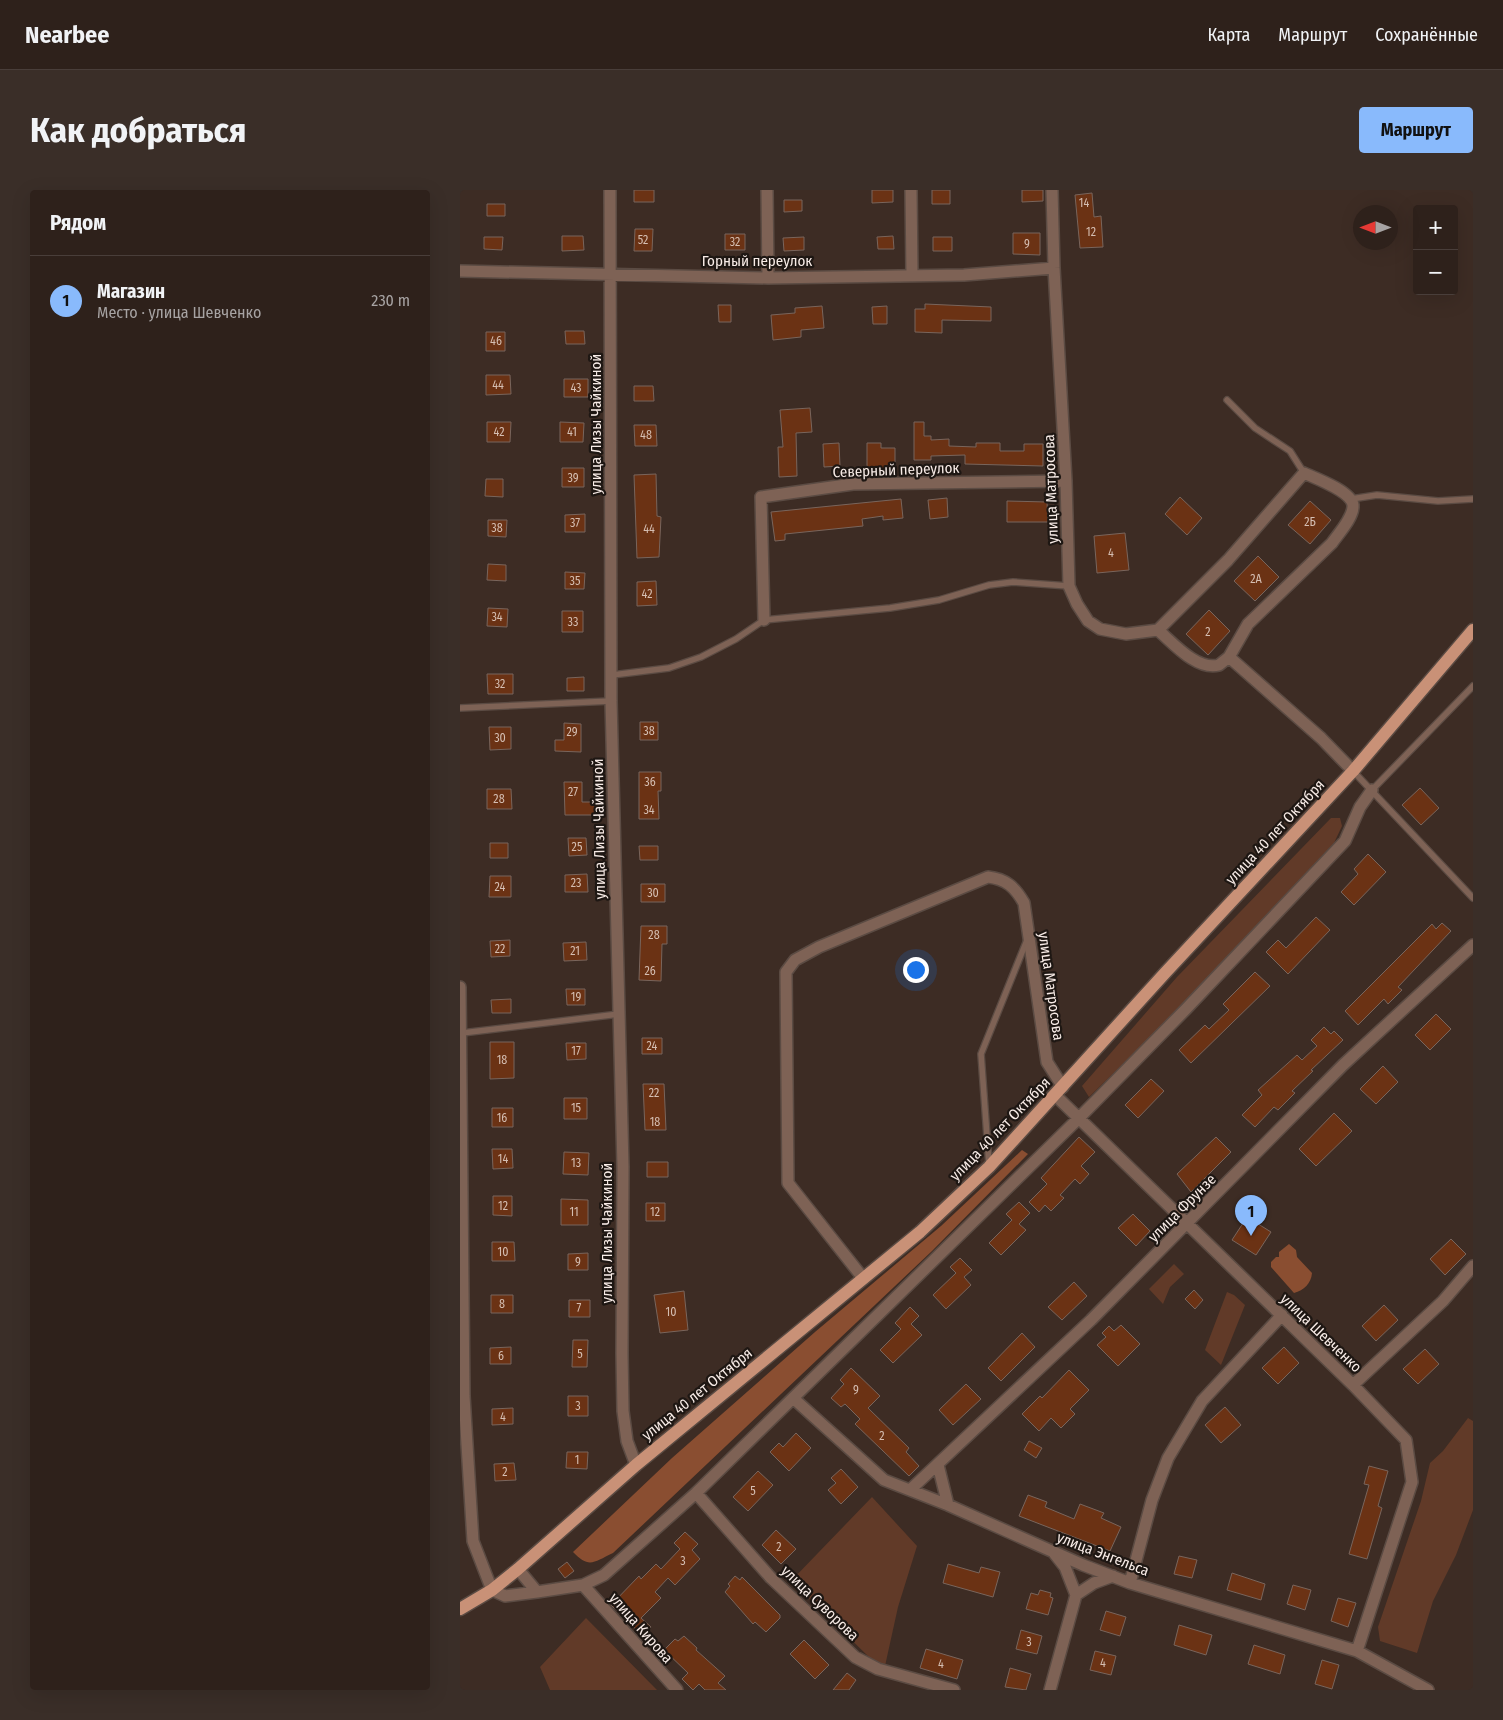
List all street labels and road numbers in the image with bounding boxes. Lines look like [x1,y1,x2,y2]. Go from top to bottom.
street label: Горный переулок [702,252,812,270]
street label: улица Лизы Чайкиной [587,354,605,494]
street label: улица Матросова [1040,434,1062,544]
street label: Северный переулок [832,459,960,481]
street label: улица Лизы Чайкиной [589,758,609,900]
street label: улица 40 лет Октября [1222,776,1328,888]
street label: улица Матросова [1034,931,1068,1041]
street label: улица 40 лет Октября [946,1074,1054,1184]
street label: улица Лизы Чайкиной [598,1163,616,1303]
street label: улица Фрунзе [1144,1170,1220,1246]
street label: улица Шевченко [1277,1290,1365,1376]
street label: улица 40 лет Октября [638,1344,756,1444]
street label: улица Энгельса [1054,1528,1152,1580]
street label: улица Суворова [778,1562,862,1644]
street label: улица Кирова [605,1589,677,1667]

